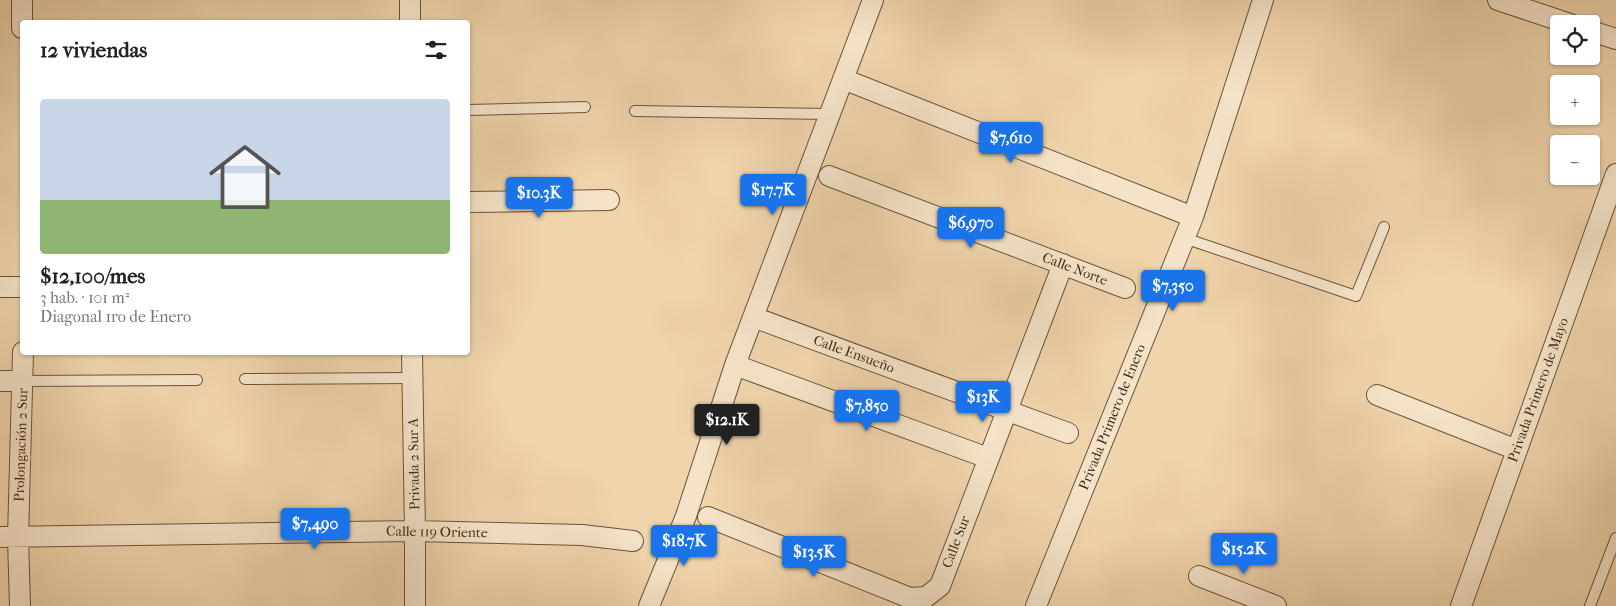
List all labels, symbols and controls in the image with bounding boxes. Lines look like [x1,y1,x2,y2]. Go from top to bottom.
map controls [1550,15,1600,185]
button: locate [1550,15,1600,65]
icon: filters [422,36,450,64]
text: 12 viviendas [40,38,147,62]
button: + [1550,75,1600,125]
pin: $7,610 [970,121,1052,164]
text: $7,610 [990,128,1032,147]
icon: home [200,132,290,222]
button: − [1550,135,1600,185]
pin: $17.7K [732,174,814,216]
pin: $10.3K [498,176,580,219]
text: $17.7K [751,180,795,199]
text: $10.3K [517,183,561,202]
pin: $6,970 [930,206,1012,249]
text: $6,970 [948,213,994,232]
street label: Calle Norte [1040,249,1110,289]
text: $12,100/mes [40,264,145,288]
pin: $7,350 [1132,270,1214,312]
text: $7,350 [1152,276,1194,295]
text: 3 hab. · 101 m² [40,288,129,307]
text: Diagonal 1ro de Enero [40,307,191,326]
street label: Privada Primero de Mayo [1504,315,1572,465]
street label: Calle Ensueño [811,331,897,377]
street label: Privada Primero de Enero [1075,342,1149,492]
pin: $13K [953,380,1013,423]
text: $13K [967,387,999,406]
street label: Prolongación 2 Sur [11,388,31,502]
pin: $7,850 [826,390,908,432]
text: $7,850 [845,396,889,415]
pin: $12.1K [686,404,768,446]
text: $12.1K [705,410,749,429]
street label: Privada 2 Sur A [405,417,423,510]
pin: $7,490 [274,508,356,550]
street label: Calle Sur [938,513,974,571]
text: $7,490 [292,514,338,533]
street label: Calle 119 Oriente [386,523,488,541]
pin: $18.7K [643,524,725,567]
text: $18.7K [662,531,706,550]
pin: $15.2K [1203,532,1285,575]
pin: $13.5K [773,536,855,578]
text: $15.2K [1222,539,1266,558]
text: $13.5K [793,542,835,561]

